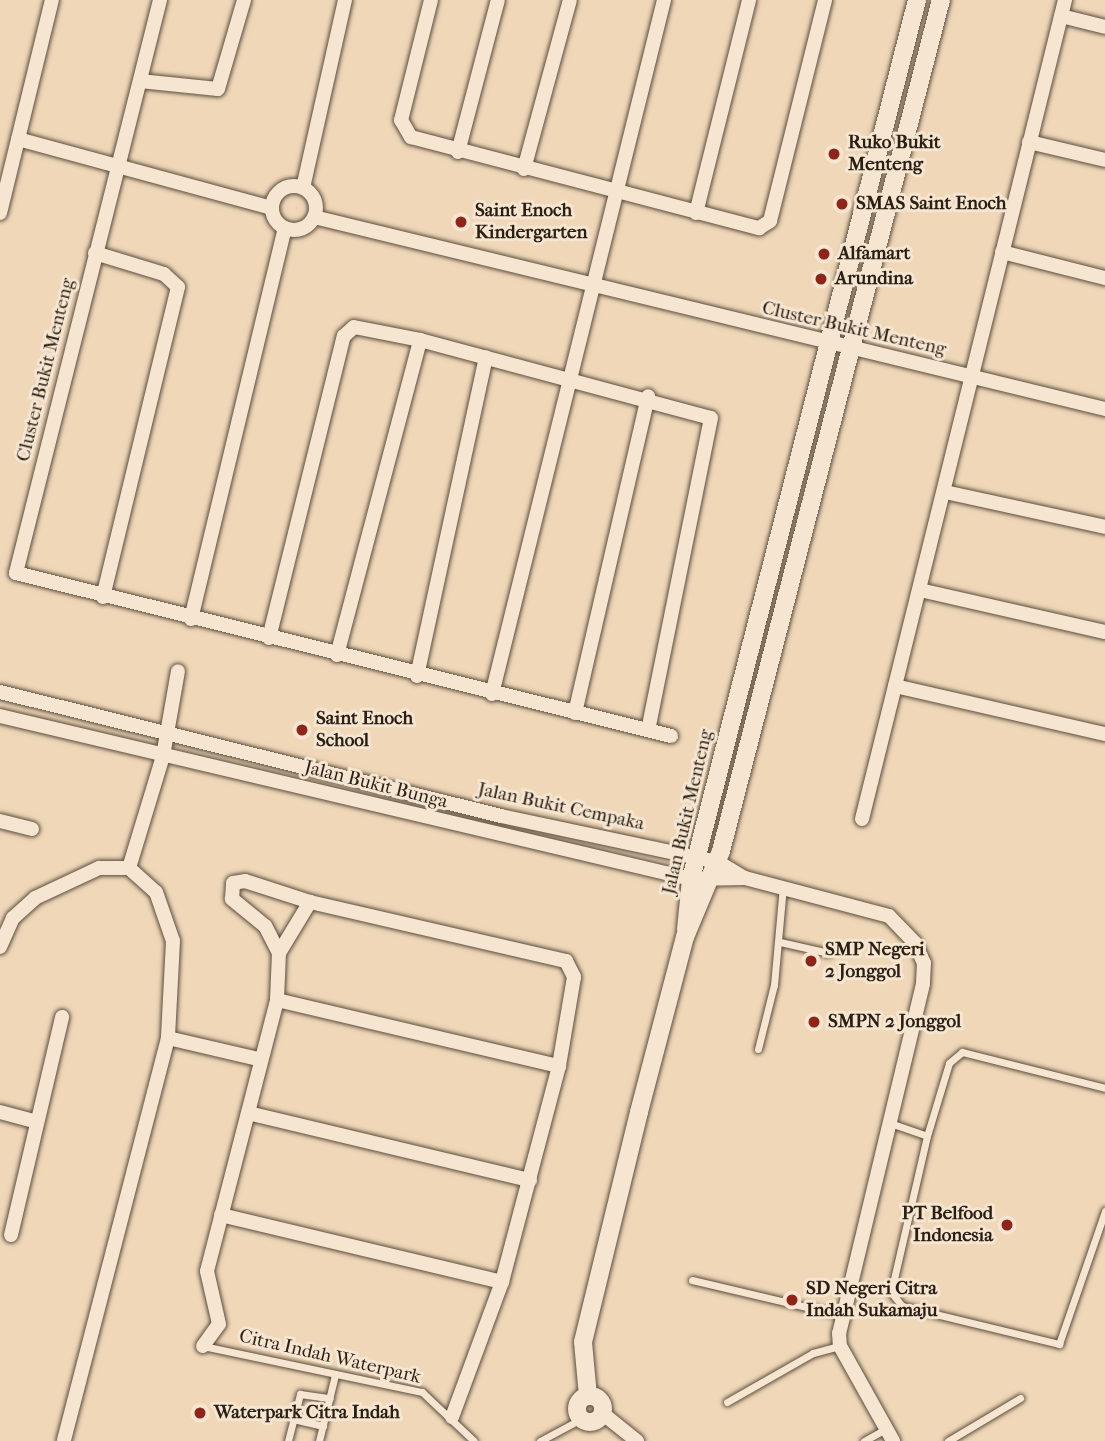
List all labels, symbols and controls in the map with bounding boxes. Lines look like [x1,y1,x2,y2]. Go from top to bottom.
place label: Ruko Bukit Menteng [848,132,941,176]
marker: Ruko Bukit Menteng [826,146,842,162]
place label: SMAS Saint Enoch [856,193,1007,215]
marker: SMAS Saint Enoch [834,196,850,212]
place label: Saint Enoch Kindergarten [475,200,587,244]
marker: Saint Enoch Kindergarten [453,214,469,230]
place label: Alfamart [838,243,910,265]
marker: Alfamart [816,246,832,262]
place label: Arundina [835,268,913,290]
marker: Arundina [813,271,829,287]
street label: Cluster Bukit Menteng [12,276,80,464]
street label: Cluster Bukit Menteng [760,297,948,361]
place label: Saint Enoch School [316,708,413,752]
marker: Saint Enoch School [294,722,310,738]
street label: Jalan Bukit Menteng [658,727,718,897]
street label: Jalan Bukit Bunga [302,756,450,814]
street label: Jalan Bukit Cempaka [476,778,646,836]
place label: SMP Negeri 2 Jonggol [825,939,924,983]
marker: SMP Negeri 2 Jonggol [803,953,819,969]
place label: SMPN 2 Jonggol [828,1011,961,1033]
marker: SMPN 2 Jonggol [806,1014,822,1030]
place label: PT Belfood Indonesia [902,1203,993,1247]
marker: PT Belfood Indonesia [999,1217,1015,1233]
place label: SD Negeri Citra Indah Sukamaju [806,1278,937,1322]
marker: SD Negeri Citra Indah Sukamaju [784,1292,800,1308]
street label: Citra Indah Waterpark [237,1325,423,1389]
place label: Waterpark Citra Indah [214,1402,400,1424]
marker: Waterpark Citra Indah [192,1405,208,1421]

